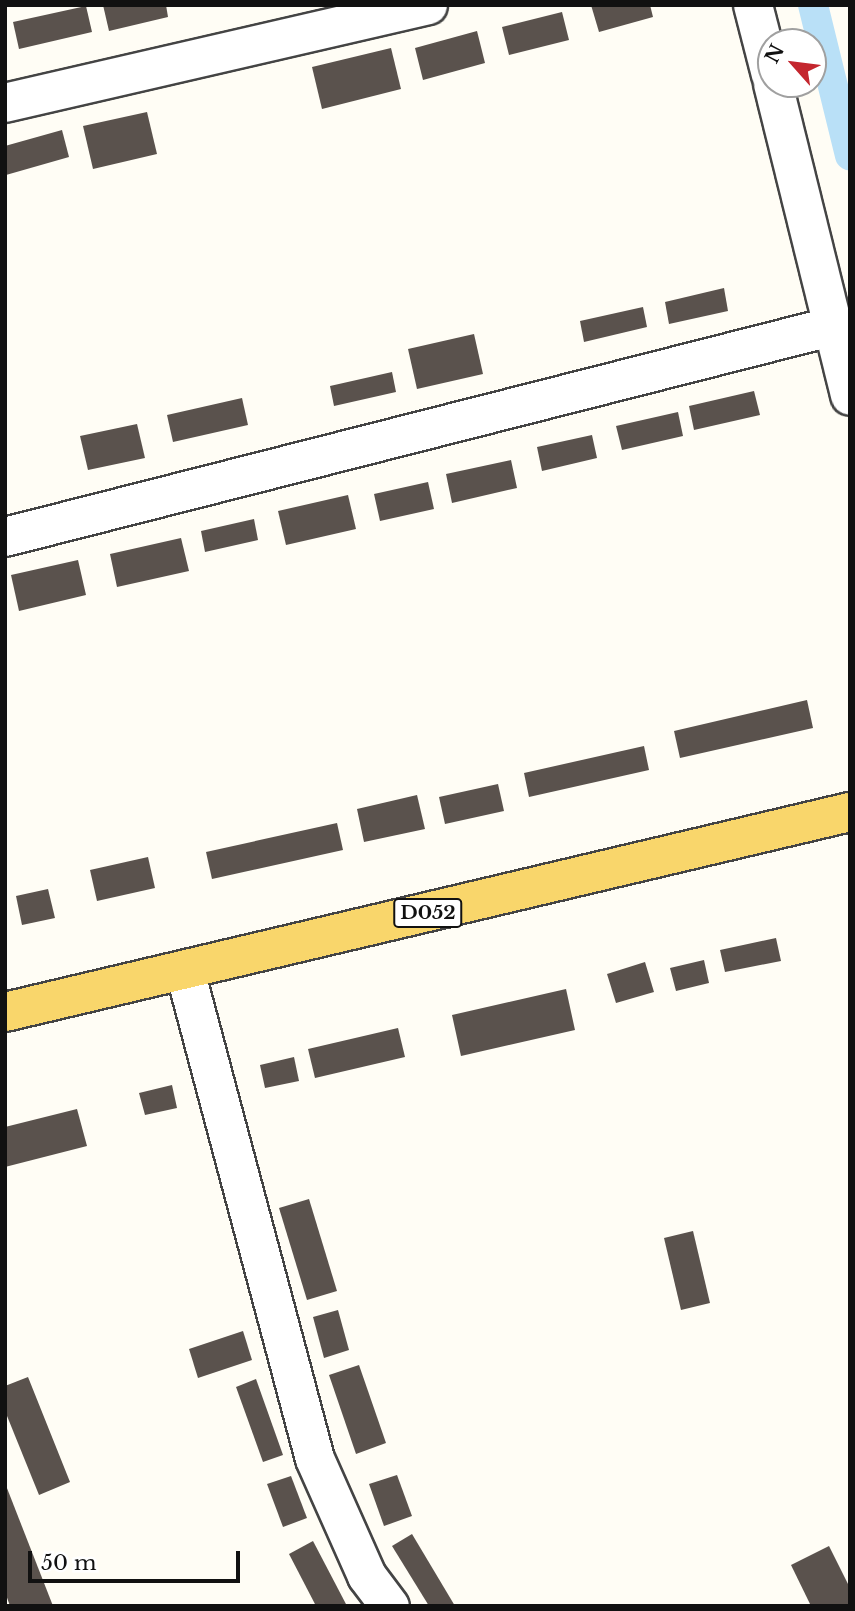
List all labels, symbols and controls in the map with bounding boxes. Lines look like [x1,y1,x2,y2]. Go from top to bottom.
north arrow [757,28,827,98]
text: N [760,41,789,67]
road number: D052 [393,897,463,928]
scale bar [32,1538,243,1582]
text: 50 m [41,1550,96,1576]

